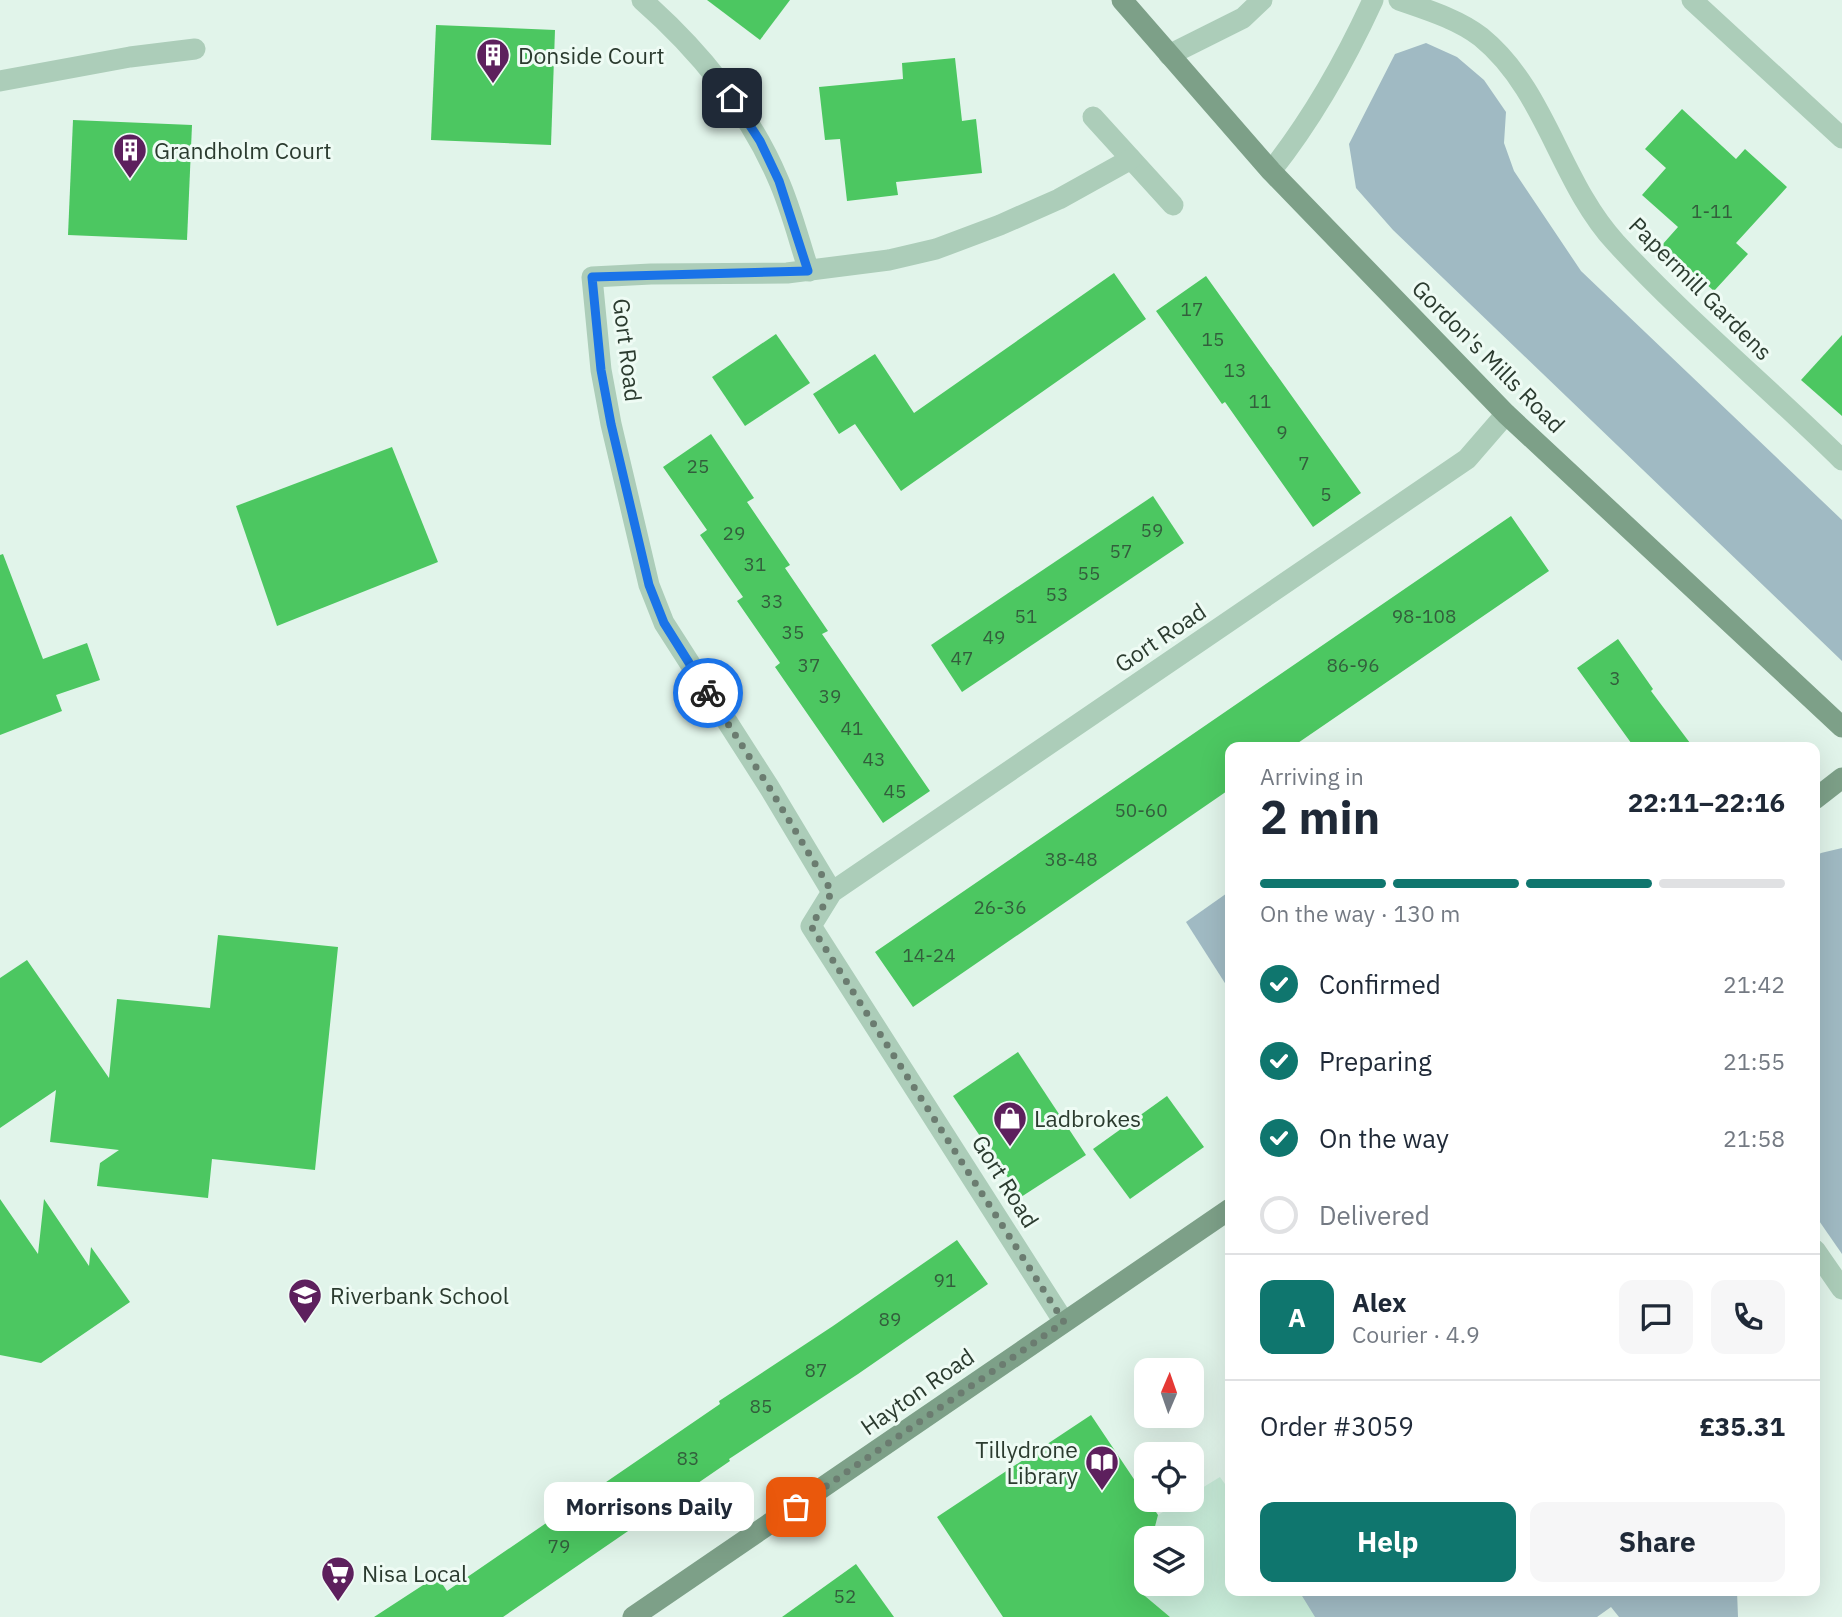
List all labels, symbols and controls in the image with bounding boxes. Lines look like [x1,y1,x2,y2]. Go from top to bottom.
building icon: Donside Court [474,36,512,85]
place label: Donside Court [518,40,665,70]
pin [702,68,762,128]
icon: home [713,79,751,117]
building icon: Grandholm Court [111,131,149,180]
place label: Grandholm Court [154,135,332,165]
house number: 1-11 [1691,199,1733,223]
street label: Papermill Gardens [1623,210,1779,366]
street label: Gordon's Mills Road [1406,273,1572,439]
street label: Gort Road [607,297,649,403]
house number: 17 [1181,297,1203,321]
house number: 15 [1202,327,1224,351]
house number: 13 [1224,358,1246,382]
house number: 11 [1249,389,1271,413]
house number: 9 [1276,420,1288,444]
house number: 7 [1298,451,1310,475]
house number: 25 [687,454,709,478]
house number: 5 [1320,482,1332,506]
house number: 59 [1141,518,1163,542]
house number: 29 [723,521,745,545]
house number: 57 [1110,539,1132,563]
house number: 31 [744,552,766,576]
house number: 55 [1078,561,1100,585]
house number: 53 [1046,582,1068,606]
house number: 33 [761,589,783,613]
street label: Gort Road [1109,596,1211,678]
house number: 51 [1015,604,1037,628]
house number: 98-108 [1392,604,1456,628]
house number: 35 [782,620,804,644]
house number: 49 [983,625,1005,649]
house number: 47 [951,646,973,670]
house number: 37 [798,653,820,677]
house number: 86-96 [1326,653,1380,677]
courier [673,658,743,728]
house number: 3 [1609,666,1621,690]
icon: bike [689,674,727,712]
house number: 39 [819,684,841,708]
house number: 41 [841,716,863,740]
house number: 43 [863,747,885,771]
text: Arriving in [1260,761,1364,791]
house number: 45 [884,779,906,803]
text: 22:11–22:16 [1628,785,1785,819]
text: 2 min [1260,787,1380,847]
house number: 50-60 [1114,798,1168,822]
house number: 38-48 [1044,847,1098,871]
house number: 26-36 [973,895,1027,919]
text: On the way · 130 m [1260,898,1460,928]
house number: 14-24 [902,943,956,967]
icon: check [1260,965,1298,1003]
text: Confirmed [1319,967,1441,1001]
text: 21:42 [1723,969,1785,999]
icon: check [1260,1042,1298,1080]
text: Preparing [1319,1044,1432,1078]
text: 21:55 [1723,1046,1785,1076]
shop icon: Ladbrokes [991,1099,1029,1148]
place label: Ladbrokes [1034,1103,1141,1133]
icon: check [1260,1119,1298,1157]
text: On the way [1319,1121,1449,1155]
text: 21:58 [1723,1123,1785,1153]
street label: Gort Road [966,1129,1046,1233]
text: Delivered [1319,1198,1430,1232]
house number: 91 [934,1268,956,1292]
school or university icon: Riverbank School [286,1276,324,1325]
place label: Riverbank School [330,1280,509,1310]
button: chat [1619,1280,1693,1354]
button: phone [1711,1280,1785,1354]
text: Alex [1352,1285,1406,1319]
text: A [1288,1300,1306,1334]
house number: 89 [879,1307,901,1331]
text: Courier · 4.9 [1352,1319,1480,1349]
street label: Hayton Road [854,1341,980,1441]
house number: 87 [805,1358,827,1382]
north arrow [1134,1358,1204,1428]
map controls [1134,1358,1204,1596]
house number: 85 [750,1394,772,1418]
text: Order #3059 [1260,1409,1414,1443]
text: £35.31 [1699,1409,1785,1443]
place label: Tillydrone Library [975,1434,1079,1490]
button: locate [1134,1442,1204,1512]
library icon: Tillydrone Library [1083,1443,1121,1492]
house number: 83 [677,1446,699,1470]
pin [766,1477,826,1537]
callout: Morrisons Daily [544,1482,754,1532]
icon: bag [777,1488,815,1526]
text: Morrisons Daily [565,1491,733,1521]
button: Help [1260,1502,1516,1582]
button: Share [1530,1502,1785,1582]
button: layers [1134,1526,1204,1596]
house number: 79 [548,1534,570,1558]
supermarket icon: Nisa Local [319,1554,357,1603]
place label: Nisa Local [362,1558,467,1588]
house number: 52 [834,1584,856,1608]

